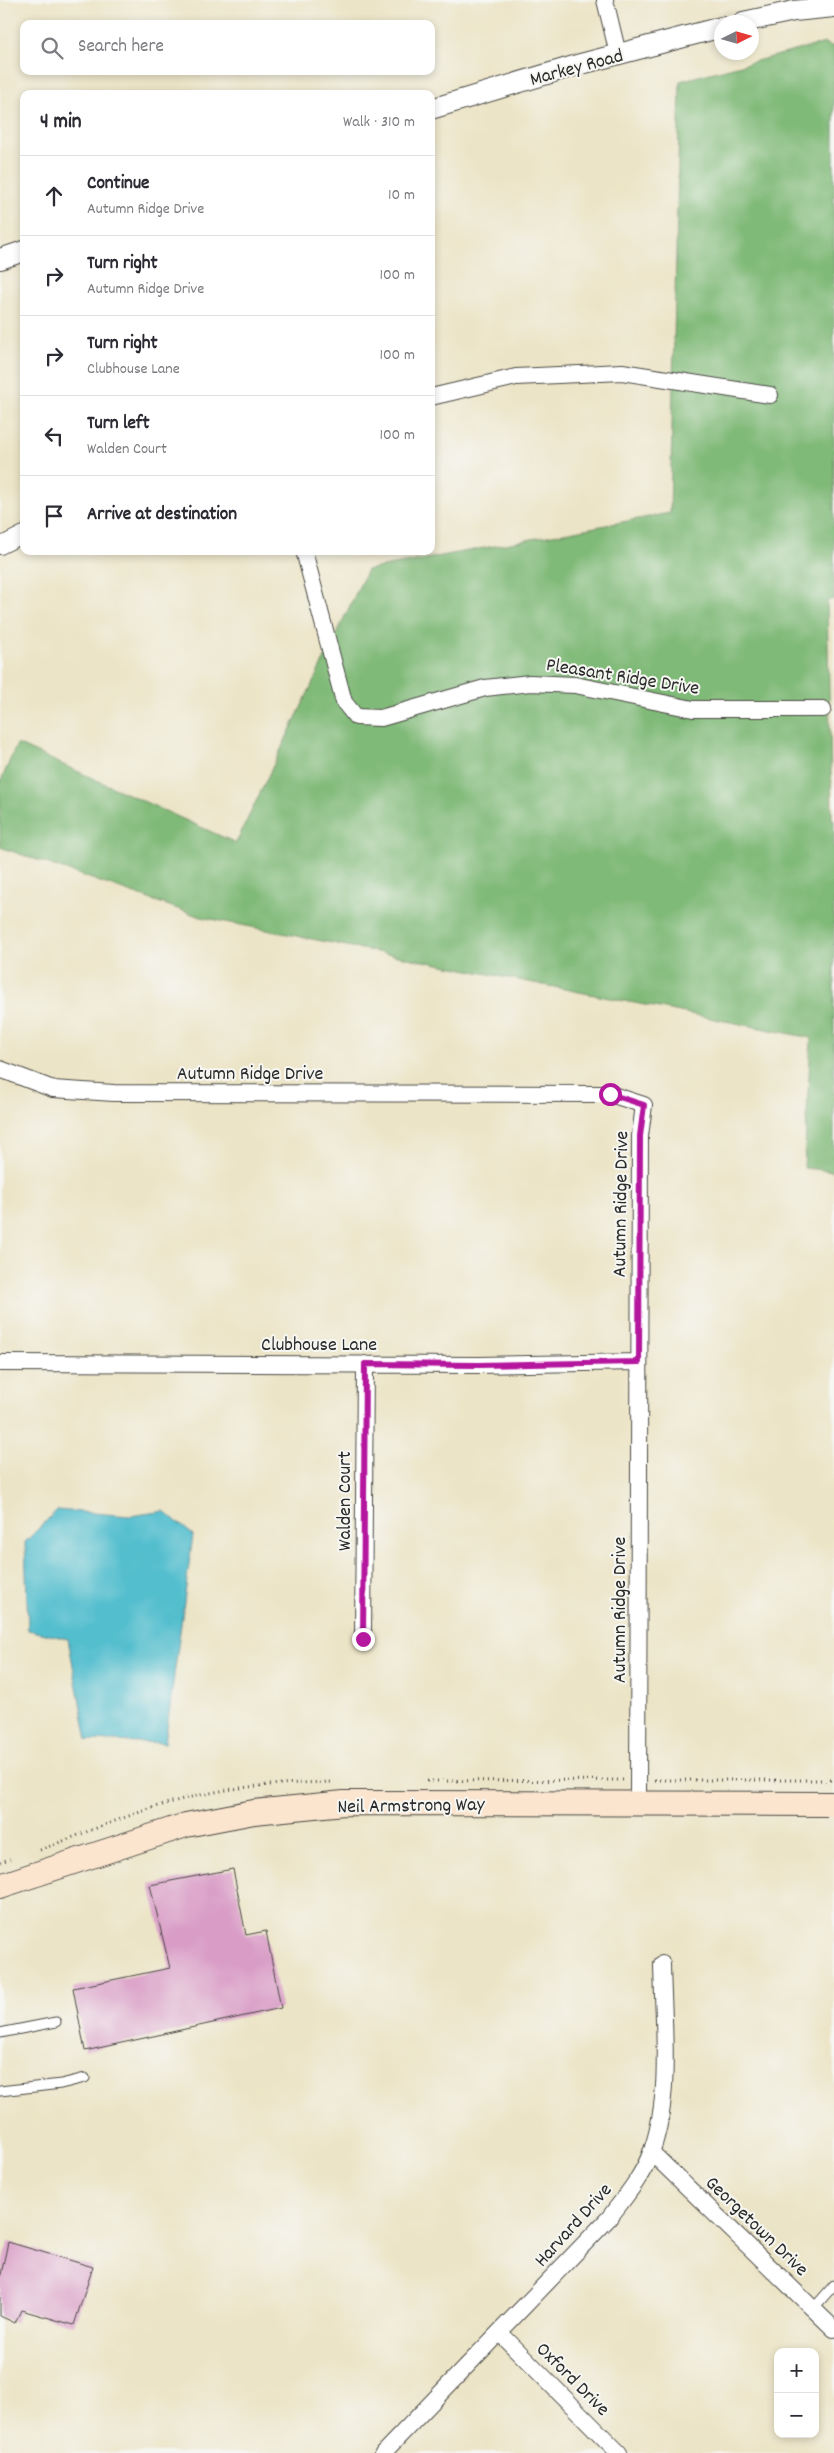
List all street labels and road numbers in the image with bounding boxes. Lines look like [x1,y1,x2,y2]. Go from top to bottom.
street label: Markey Road [527,43,627,95]
street label: Pleasant Ridge Drive [544,652,701,704]
street label: Autumn Ridge Drive [177,1061,323,1089]
street label: Autumn Ridge Drive [607,1130,637,1278]
street label: Clubhouse Lane [261,1332,377,1360]
street label: Walden Court [332,1451,360,1551]
street label: Autumn Ridge Drive [607,1537,635,1683]
street label: Neil Armstrong Way [337,1792,486,1822]
street label: Georgetown Drive [698,2170,814,2284]
street label: Harvard Drive [529,2178,620,2274]
street label: Oxford Drive [528,2337,615,2424]

